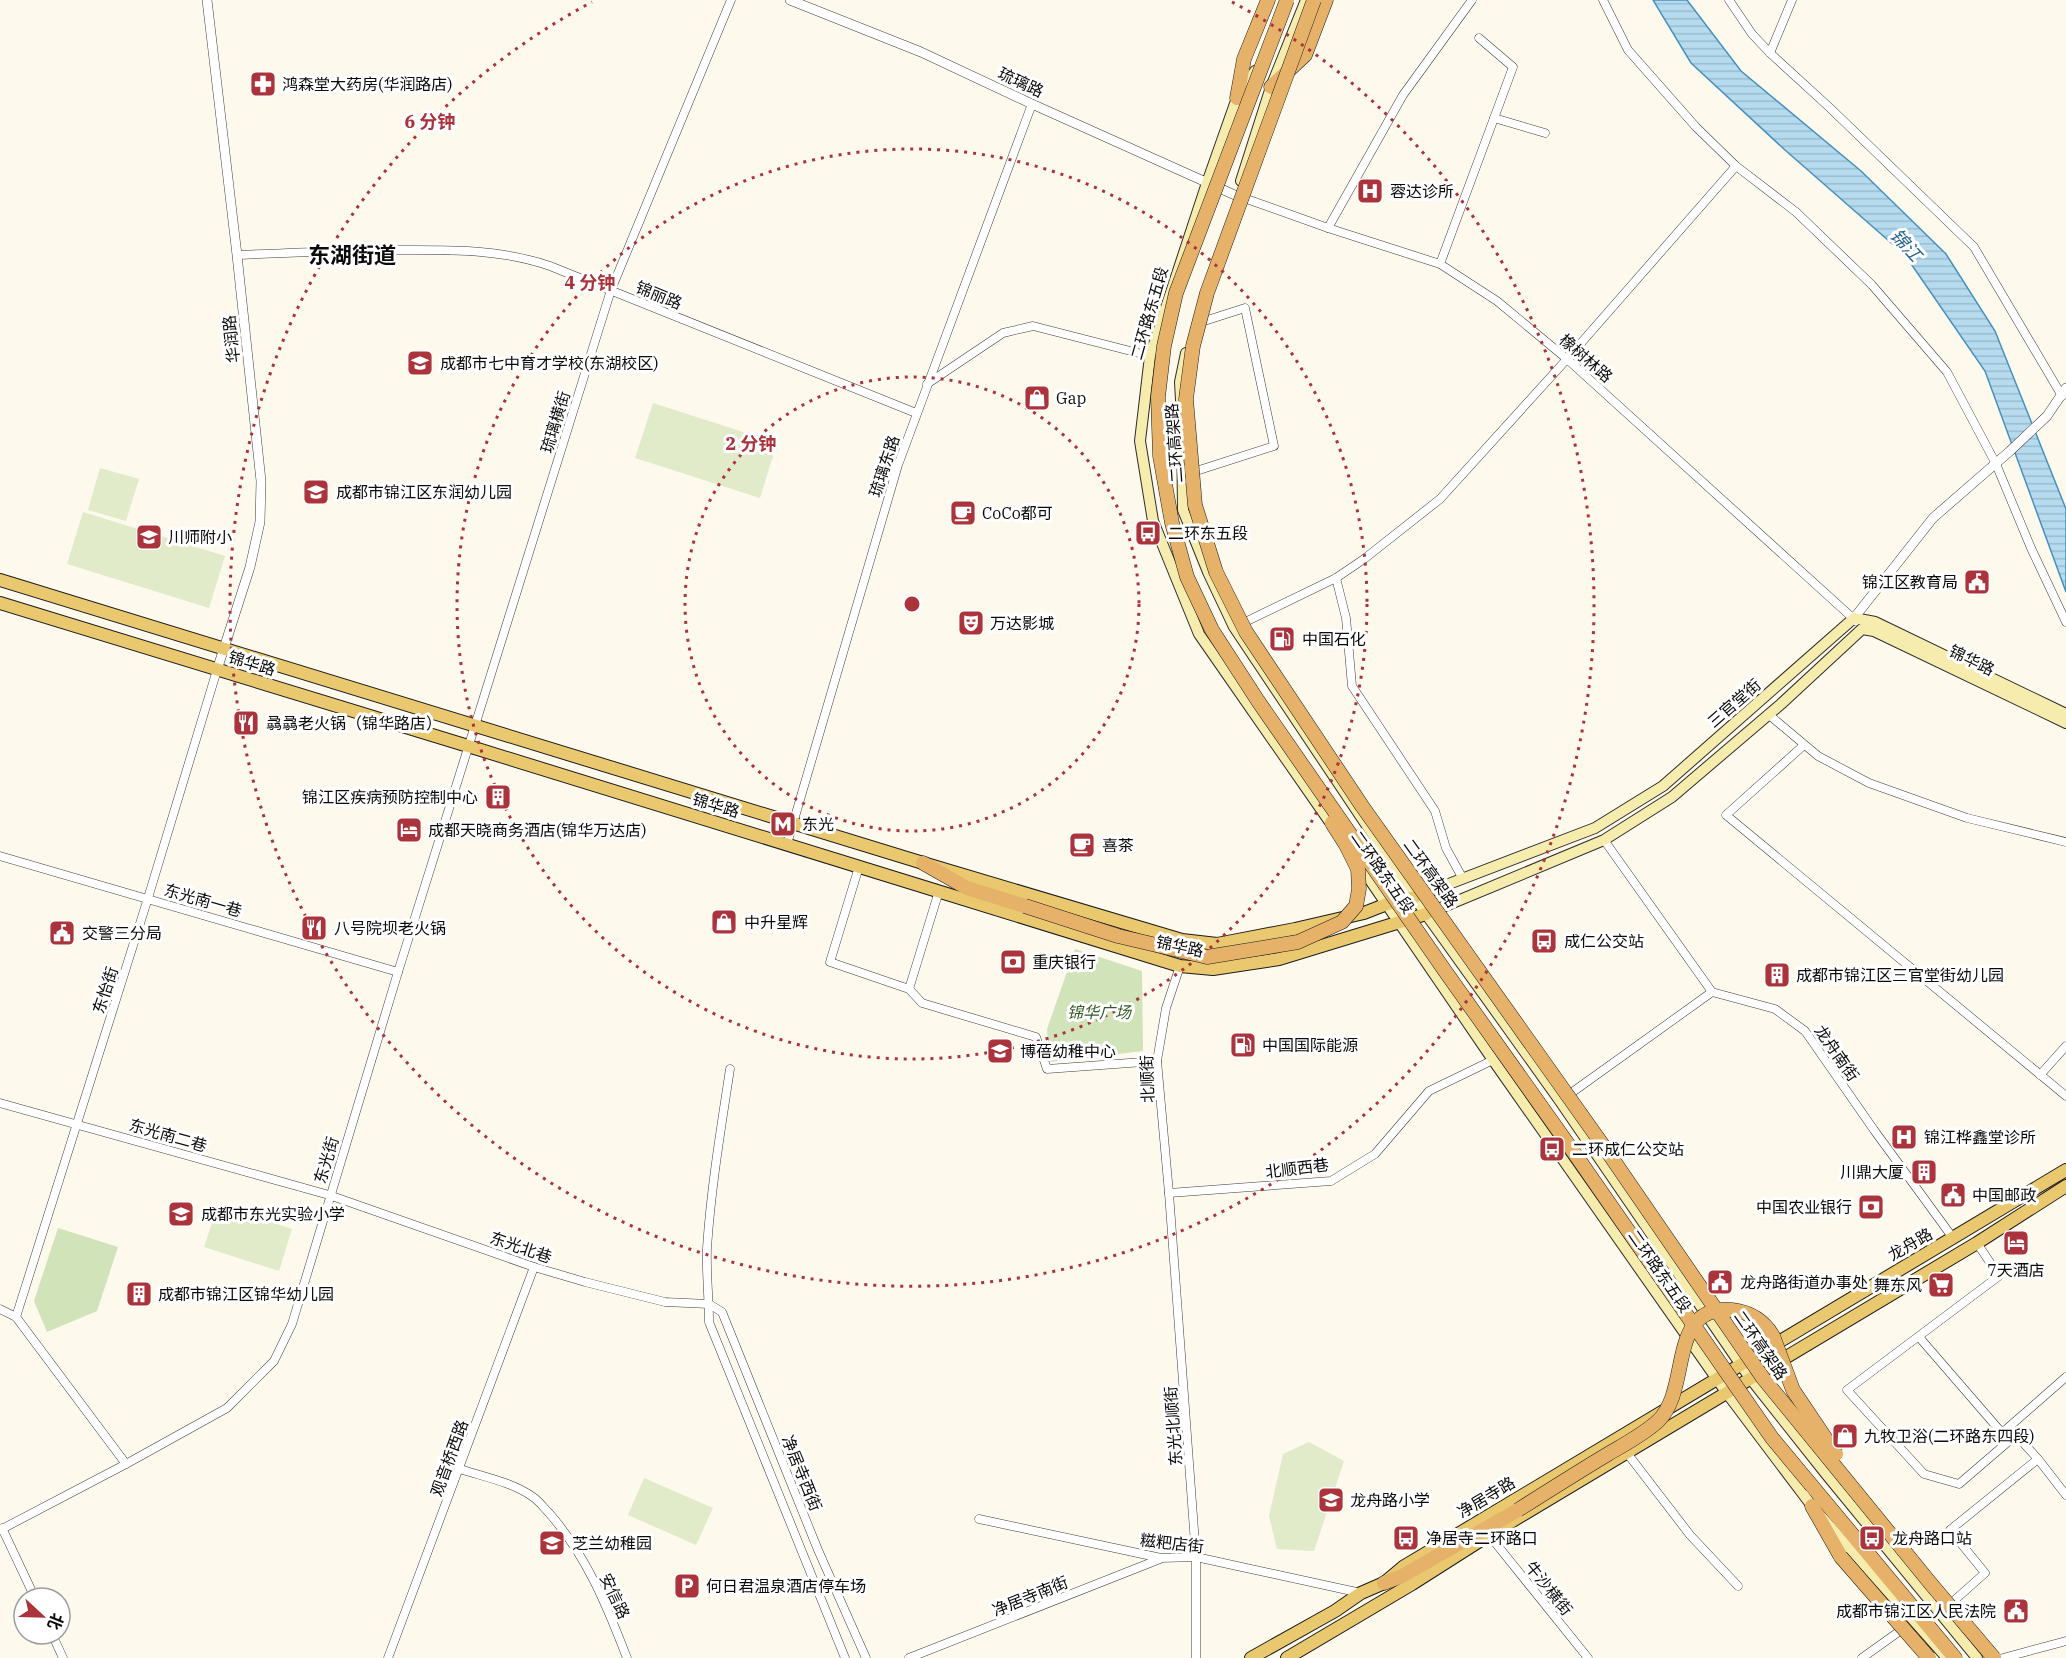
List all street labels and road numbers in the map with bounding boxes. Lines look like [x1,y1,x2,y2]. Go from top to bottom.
street label: 琉璃路 [995,63,1047,101]
street label: 二环路东五段 [1126,264,1172,362]
street label: 锦丽路 [633,277,685,313]
street label: 华润路 [219,314,243,364]
street label: 橡树林路 [1555,329,1617,387]
street label: 琉璃横街 [536,388,574,456]
street label: 二环高架路 [1161,402,1187,484]
street label: 琉璃东路 [865,432,903,500]
street label: 锦华路 [1946,640,1998,680]
street label: 锦华路 [226,646,278,680]
street label: 三官堂街 [1703,674,1765,732]
street label: 锦华路 [690,788,742,822]
street label: 二环路东五段 [1347,827,1419,917]
street label: 二环高架路 [1399,835,1463,911]
street label: 东光南一巷 [162,879,244,921]
street label: 锦华路 [1154,931,1206,961]
street label: 东怡街 [88,964,122,1016]
street label: 龙舟南街 [1810,1021,1864,1085]
street label: 北顺街 [1136,1055,1158,1103]
street label: 东光南二巷 [127,1114,209,1156]
street label: 东光街 [309,1134,343,1186]
street label: 北顺西巷 [1264,1154,1330,1182]
street label: 龙舟路 [1884,1223,1936,1265]
street label: 二环路东五段 [1624,1226,1696,1316]
street label: 东光北巷 [487,1227,555,1267]
street label: 二环高架路 [1730,1306,1792,1384]
street label: 东光北顺街 [1160,1385,1186,1467]
street label: 观音桥西路 [426,1417,472,1499]
street label: 净居寺西街 [778,1432,826,1514]
street label: 净居寺路 [1453,1472,1519,1522]
street label: 糍粑店街 [1139,1530,1205,1556]
street label: 牛沙横街 [1521,1557,1577,1619]
street label: 安信路 [596,1570,634,1622]
street label: 净居寺南街 [989,1572,1071,1620]

